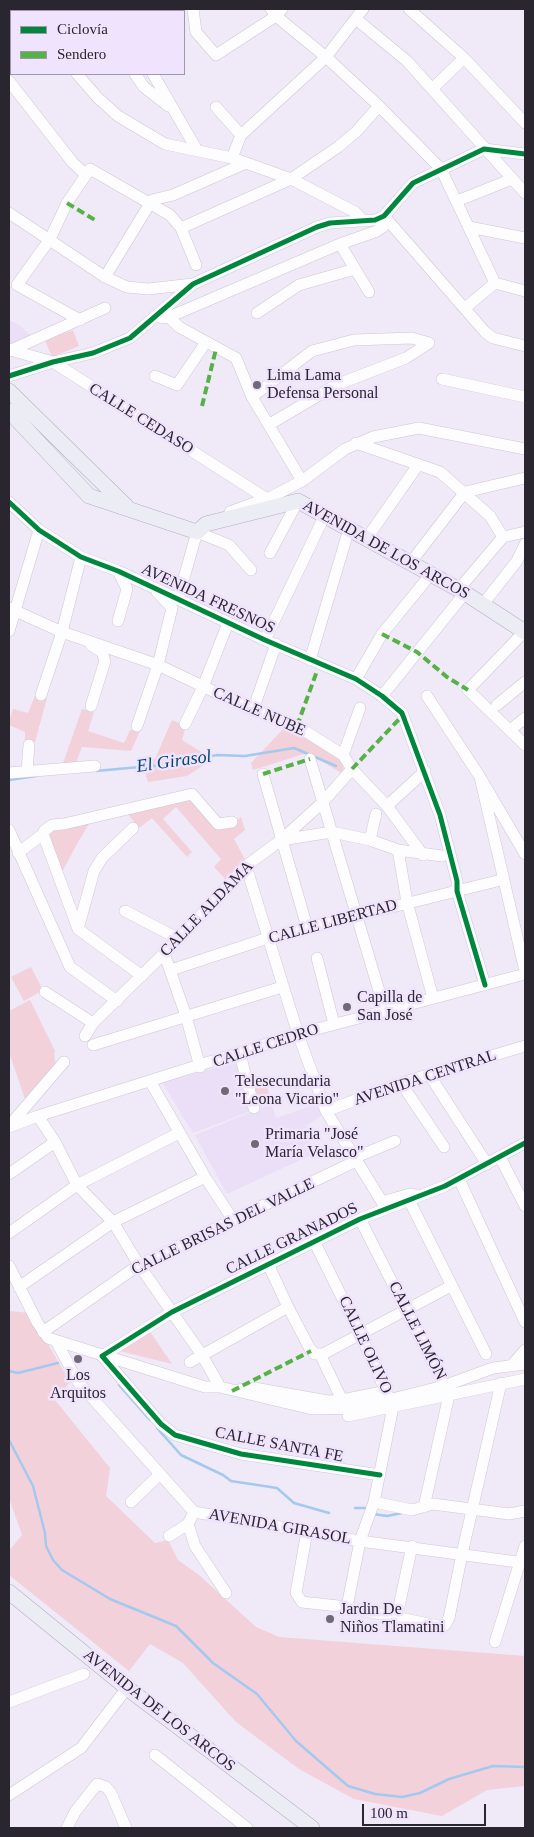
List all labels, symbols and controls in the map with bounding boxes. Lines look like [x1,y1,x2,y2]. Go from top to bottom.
legend [10,10,185,75]
text: Ciclovía [57,21,108,37]
text: Sendero [57,46,106,62]
place label: Lima Lama Defensa Personal [267,366,379,404]
street label: CALLE CEDASO [85,379,197,459]
marker: Lima Lama Defensa Personal [251,379,263,391]
street label: AVENIDA DE LOS ARCOS [299,496,473,604]
street label: AVENIDA FRESNOS [138,560,278,638]
street label: CALLE NUBE [210,683,308,741]
water label: El Girasol [135,746,213,778]
street label: CALLE ALDAMA [156,857,258,961]
street label: CALLE LIBERTAD [267,896,399,948]
place label: Capilla de San José [357,988,422,1026]
marker: Capilla de San José [341,1001,353,1013]
street label: CALLE CEDRO [211,1020,321,1072]
street label: AVENIDA CENTRAL [351,1046,499,1110]
place label: Telesecundaria "Leona Vicario" [235,1072,339,1110]
marker: Telesecundaria "Leona Vicario" [219,1085,231,1097]
place label: Primaria "José María Velasco" [265,1125,363,1163]
marker: Primaria "José María Velasco" [249,1138,261,1150]
street label: CALLE BRISAS DEL VALLE [128,1174,318,1280]
street label: CALLE GRANADOS [223,1199,361,1279]
street label: CALLE LIMÓN [384,1279,450,1383]
street label: CALLE OLIVO [334,1293,396,1397]
marker: Los Arquitos [72,1353,84,1365]
place label: Los Arquitos [50,1366,106,1404]
street label: CALLE SANTA FE [213,1423,345,1467]
street label: AVENIDA GIRASOL [207,1505,353,1549]
place label: Jardin De Niños Tlamatini [340,1600,444,1638]
marker: Jardin De Niños Tlamatini [324,1613,336,1625]
street label: AVENIDA DE LOS ARCOS [79,1646,239,1776]
scale bar [364,1794,488,1826]
text: 100 m [370,1805,408,1821]

